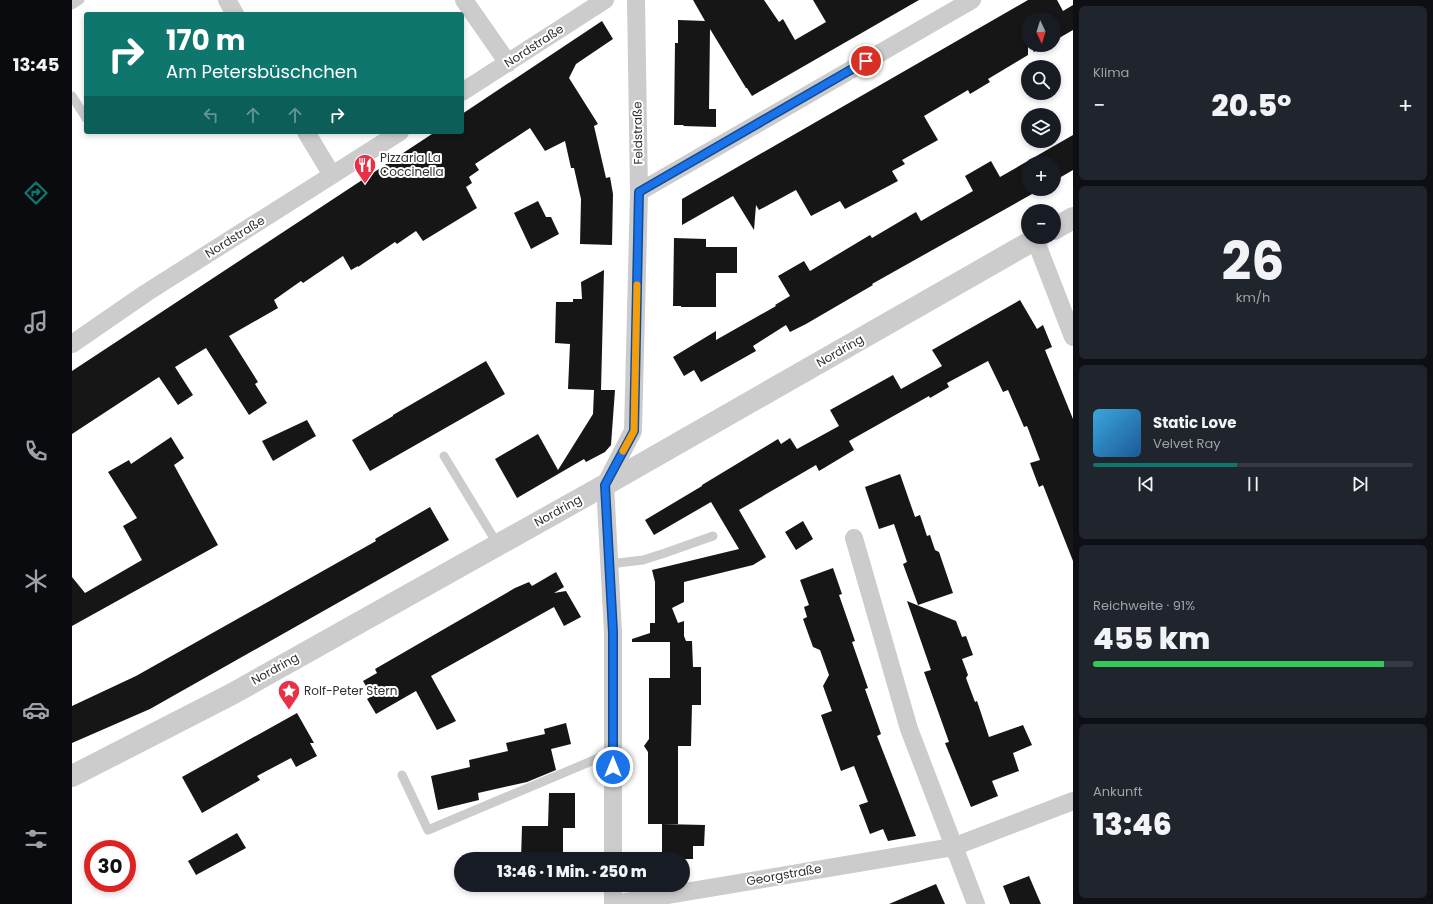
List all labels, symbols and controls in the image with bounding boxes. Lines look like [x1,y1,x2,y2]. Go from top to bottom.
north arrow [1021,12,1061,52]
map controls [1021,12,1061,244]
street label: Nordstraße [501,20,567,71]
text: 170 m [166,21,245,60]
icon: right [100,28,152,80]
pin [849,44,883,78]
icon: arrive [855,50,877,72]
text: 13:45 [13,52,59,77]
text: Am Petersbüschchen [166,59,358,84]
button: search [1021,60,1061,100]
text: Klima [1093,63,1129,82]
text: 20.5° [1212,84,1291,127]
text: − [1093,90,1105,121]
text: + [1398,90,1413,121]
street label: Feldstraße [628,101,647,165]
icon: left [200,104,222,126]
icon: ahead [242,104,264,126]
icon: ahead [284,104,306,126]
icon: right [326,104,348,126]
button: layers [1021,108,1061,148]
place label: Pizzaria La Coccinella [380,149,444,180]
restaurant icon: Pizzaria La Coccinella [352,152,378,185]
button: + [1021,156,1061,196]
icon: directions [22,179,50,207]
button: − [1021,204,1061,244]
street label: Nordstraße [202,211,268,262]
text: 26 [1222,225,1284,298]
text: km/h [1236,288,1270,307]
icon: music [22,308,50,336]
street label: Nordring [813,330,866,371]
text: Static Love [1153,412,1237,433]
text: Velvet Ray [1153,434,1221,453]
icon: phone [22,437,50,465]
icon: previous [1135,473,1157,495]
icon: pause [1242,473,1264,495]
icon: next [1349,473,1371,495]
street label: Nordring [531,491,585,531]
icon: climate [22,567,50,595]
text: Reichweite · 91% [1093,596,1195,615]
text: 455 km [1093,617,1210,660]
street label: Nordring [248,649,302,689]
place icon: Rolf-Peter Stern [276,678,302,711]
place label: Rolf-Peter Stern [304,682,397,699]
icon: car [22,696,50,724]
position arrow [592,746,634,788]
text: Ankunft [1093,782,1142,801]
text: 13:46 [1093,803,1172,846]
icon: filters [22,825,50,853]
speed limit sign: 30 [84,840,136,892]
street label: Georgstraße [745,860,823,889]
text: 13:46 · 1 Min. · 250 m [497,861,647,882]

